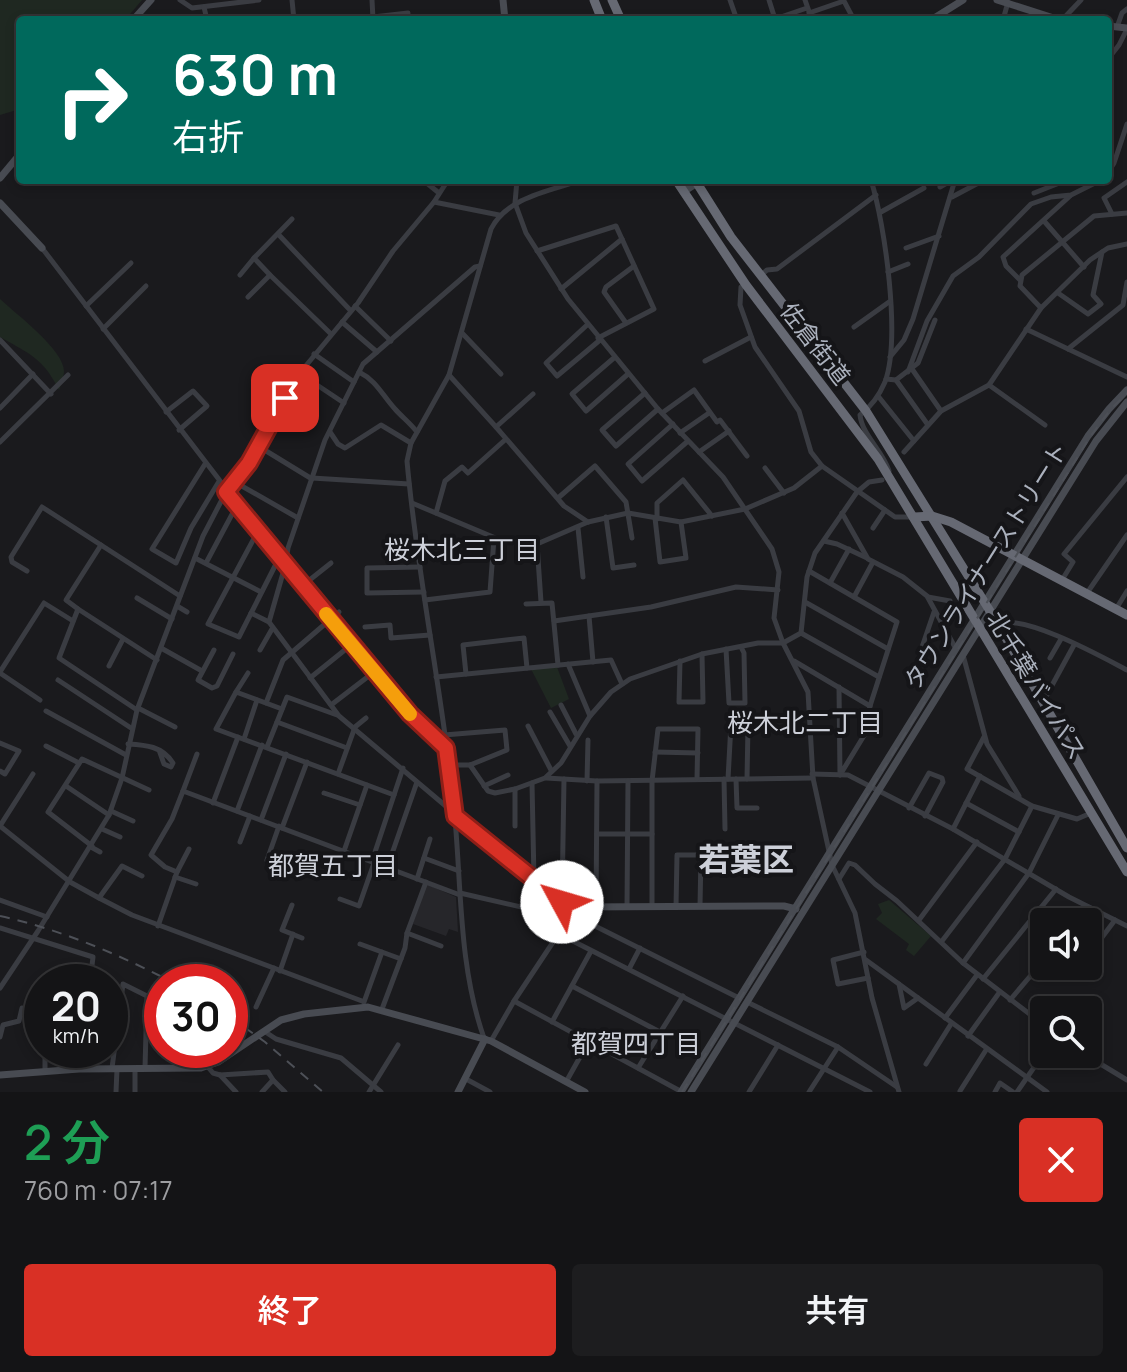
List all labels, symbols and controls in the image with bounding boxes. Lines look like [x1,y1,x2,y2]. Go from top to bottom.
text: 630 m [172,35,338,112]
icon: right [40,48,144,152]
text: 右折 [172,112,244,161]
street label: 佐倉街道 [773,295,859,391]
pin [251,364,319,432]
icon: arrive [263,376,307,420]
street label: タウンライナーストリート [895,435,1075,695]
district label: 桜木北三丁目 [384,531,540,567]
street label: 北千葉バイパス [980,605,1094,765]
district label: 桜木北二丁目 [727,704,883,740]
district label: 若葉区 [698,837,794,881]
district label: 都賀五丁目 [268,847,398,883]
position arrow [520,860,604,944]
map controls [1030,908,1102,1068]
button: sound [1030,908,1102,980]
speed limit sign: 30 [144,964,248,1068]
text: 20 [51,978,101,1033]
button: search [1030,996,1102,1068]
text: km/h [53,1022,99,1049]
district label: 都賀四丁目 [571,1025,701,1061]
text: 2 分 [24,1109,110,1174]
button: close [1019,1118,1103,1202]
text: 760 m · 07:17 [24,1172,172,1208]
button: 終了 [24,1264,556,1356]
button: 共有 [572,1264,1103,1356]

